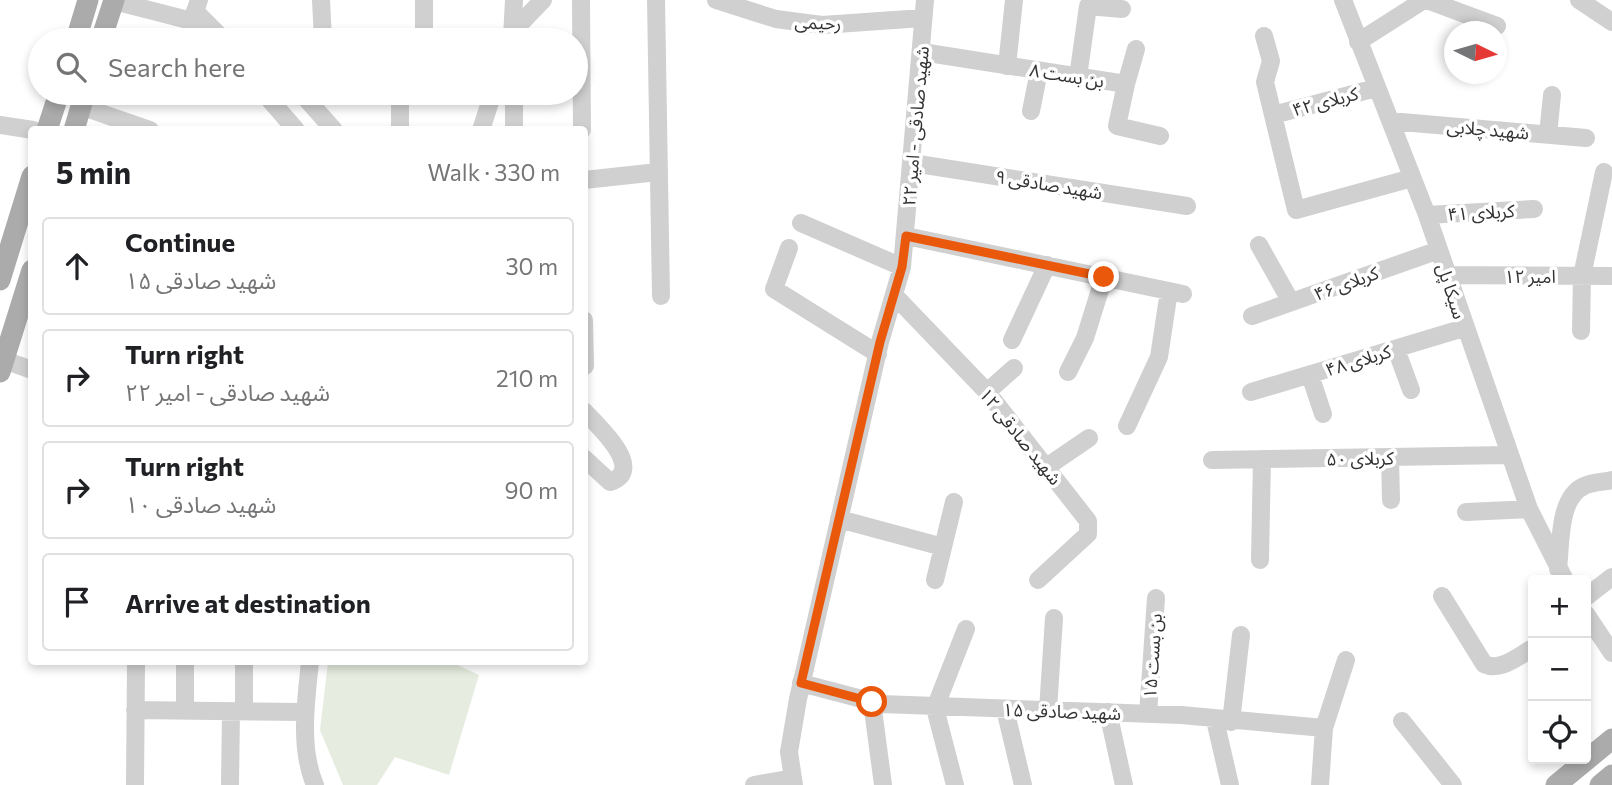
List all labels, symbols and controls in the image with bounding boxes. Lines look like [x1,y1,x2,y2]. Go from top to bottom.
street label: رحیمی [794,10,842,35]
north arrow [1444,21,1507,84]
search box [28,28,588,105]
street label: شهید صادقی - امیر ۲۲ [897,45,934,207]
icon: search [52,48,90,86]
text: Search here [108,51,246,82]
street label: بن بست ۸ [1028,58,1106,93]
street label: کربلای ۴۲ [1290,82,1361,121]
street label: شهید چلابی [1446,114,1530,145]
text: 5 min [56,153,131,190]
text: Walk · 330 m [428,158,560,186]
street label: شهید صادقی ۹ [994,165,1104,204]
street label: کربلای ۴۱ [1447,199,1516,226]
text: Continue [125,226,235,257]
icon: ahead [58,247,96,285]
text: 30 m [505,252,558,280]
street label: سیکا پل [1432,260,1471,322]
route end [1088,261,1119,292]
street label: کربلای ۴۶ [1311,261,1382,306]
street label: امير ۱۲ [1504,265,1556,288]
text: شهید صادقی ۱۵ [125,266,276,294]
text: Turn right [125,338,244,369]
street label: کربلای ۴۸ [1323,339,1394,381]
icon: right [58,359,96,397]
text: 210 m [496,364,558,392]
text: شهید صادقی - امیر ۲۲ [125,378,330,406]
street label: شهید صادقی ۱۲ [974,383,1067,490]
street label: کربلای ۵۰ [1326,446,1394,471]
text: Turn right [125,450,244,481]
icon: right [58,471,96,509]
text: 90 m [505,476,558,504]
text: شهید صادقی ۱۰ [125,490,276,518]
map controls [1528,575,1591,764]
button: + [1528,575,1591,638]
icon: arrive [58,583,96,621]
text: Arrive at destination [125,587,371,618]
street label: بن بست ۱۵ [1138,613,1167,699]
button: − [1528,638,1591,701]
route start [856,686,887,717]
street label: شهید صادقی ۱۵ [1002,698,1122,725]
button: locate [1528,701,1591,764]

